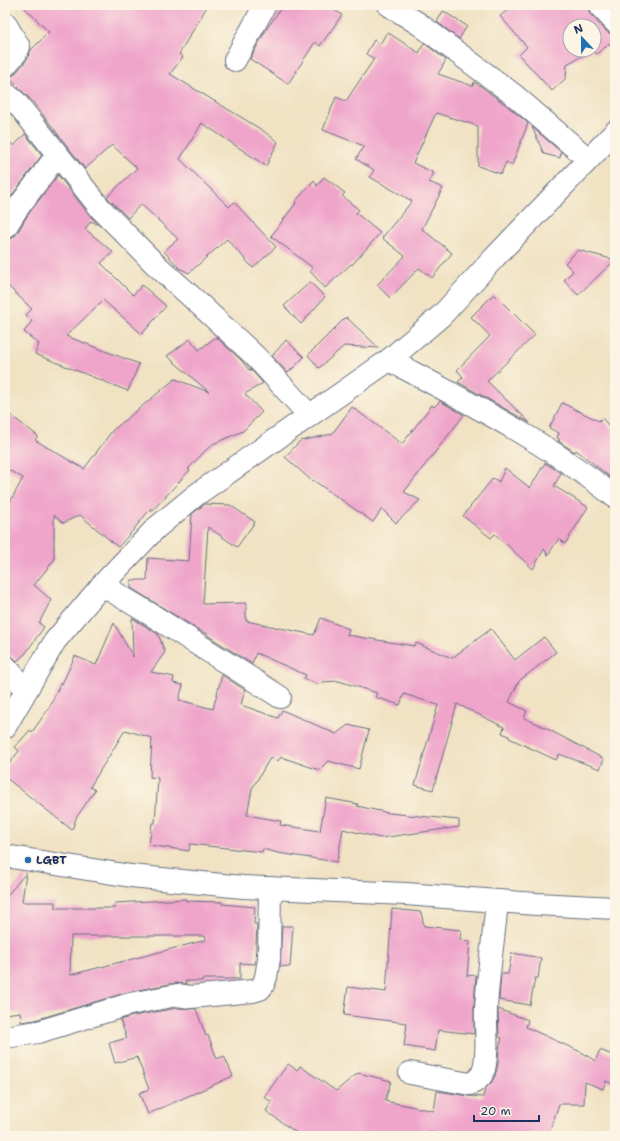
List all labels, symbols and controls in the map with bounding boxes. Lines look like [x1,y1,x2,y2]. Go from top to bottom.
north arrow [562,18,602,58]
text: N [572,20,586,38]
place label: LGBT [36,852,67,868]
marker: LGBT [23,855,33,865]
scale bar [474,1097,539,1123]
text: 20 m [480,1103,511,1119]

